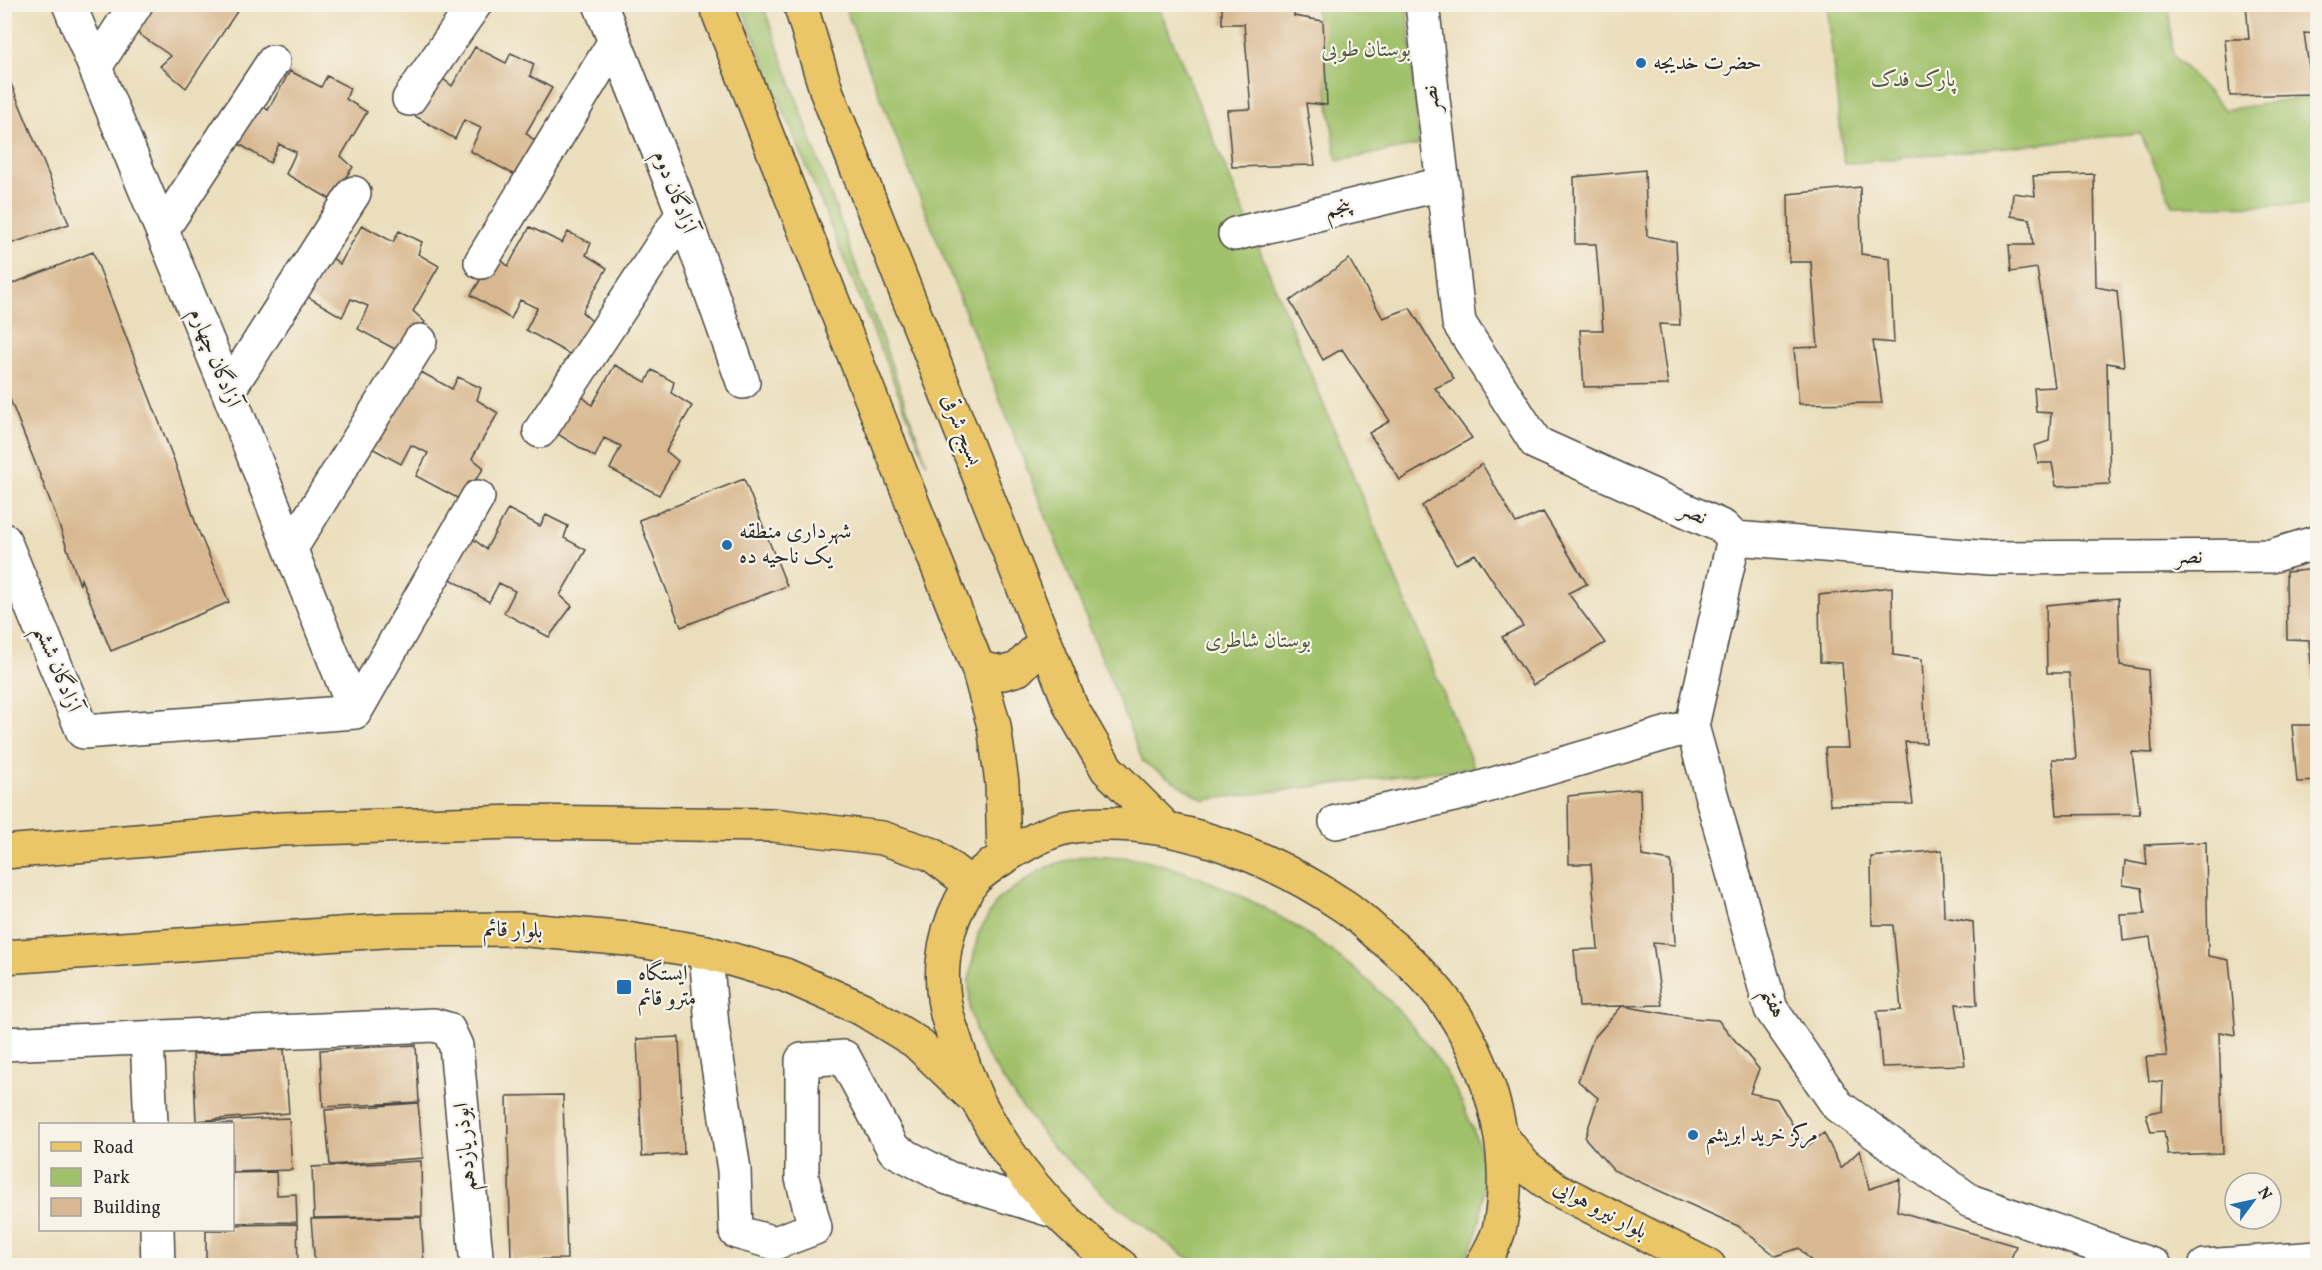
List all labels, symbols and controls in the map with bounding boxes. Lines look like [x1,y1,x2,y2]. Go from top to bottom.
park label: بوستان طوبی [1321,35,1411,66]
place label: حضرت خدیجه [1653,48,1762,79]
marker: حضرت خدیجه [1634,56,1648,70]
park label: پارک فدک [1871,65,1957,96]
street label: نصر [1415,83,1449,117]
street label: آزادگان دوم [642,146,705,241]
street label: پنجم [1321,190,1357,230]
street label: آزادگان چهارم [178,304,249,415]
street label: بسیج شرقی [931,389,989,471]
street label: نصر [1672,493,1712,534]
place label: شهرداری منطقه یک ناحیه ده [739,517,852,573]
marker: شهرداری منطقه یک ناحیه ده [720,538,734,552]
street label: نصر [2173,542,2203,573]
street label: آزادگان ششم [22,621,89,721]
park label: بوستان شاطری [1205,626,1311,657]
street label: بلوار قائم [483,914,543,950]
place label: ایستگاه مترو قائم [638,959,696,1017]
marker: ایستگاه مترو قائم [615,978,633,996]
street label: هفتم [1749,983,1793,1025]
street label: ابوذر یازدهم [447,1101,488,1193]
place label: مرکز خرید ابریشم [1705,1120,1818,1155]
legend [39,1123,234,1231]
marker: مرکز خرید ابریشم [1686,1128,1700,1142]
text: Road [93,1136,134,1161]
text: Park [93,1166,130,1191]
north arrow [2223,1171,2283,1231]
street label: بلوار نیرو هوایی [1547,1172,1653,1248]
text: N [2252,1183,2276,1205]
text: Building [93,1196,161,1221]

